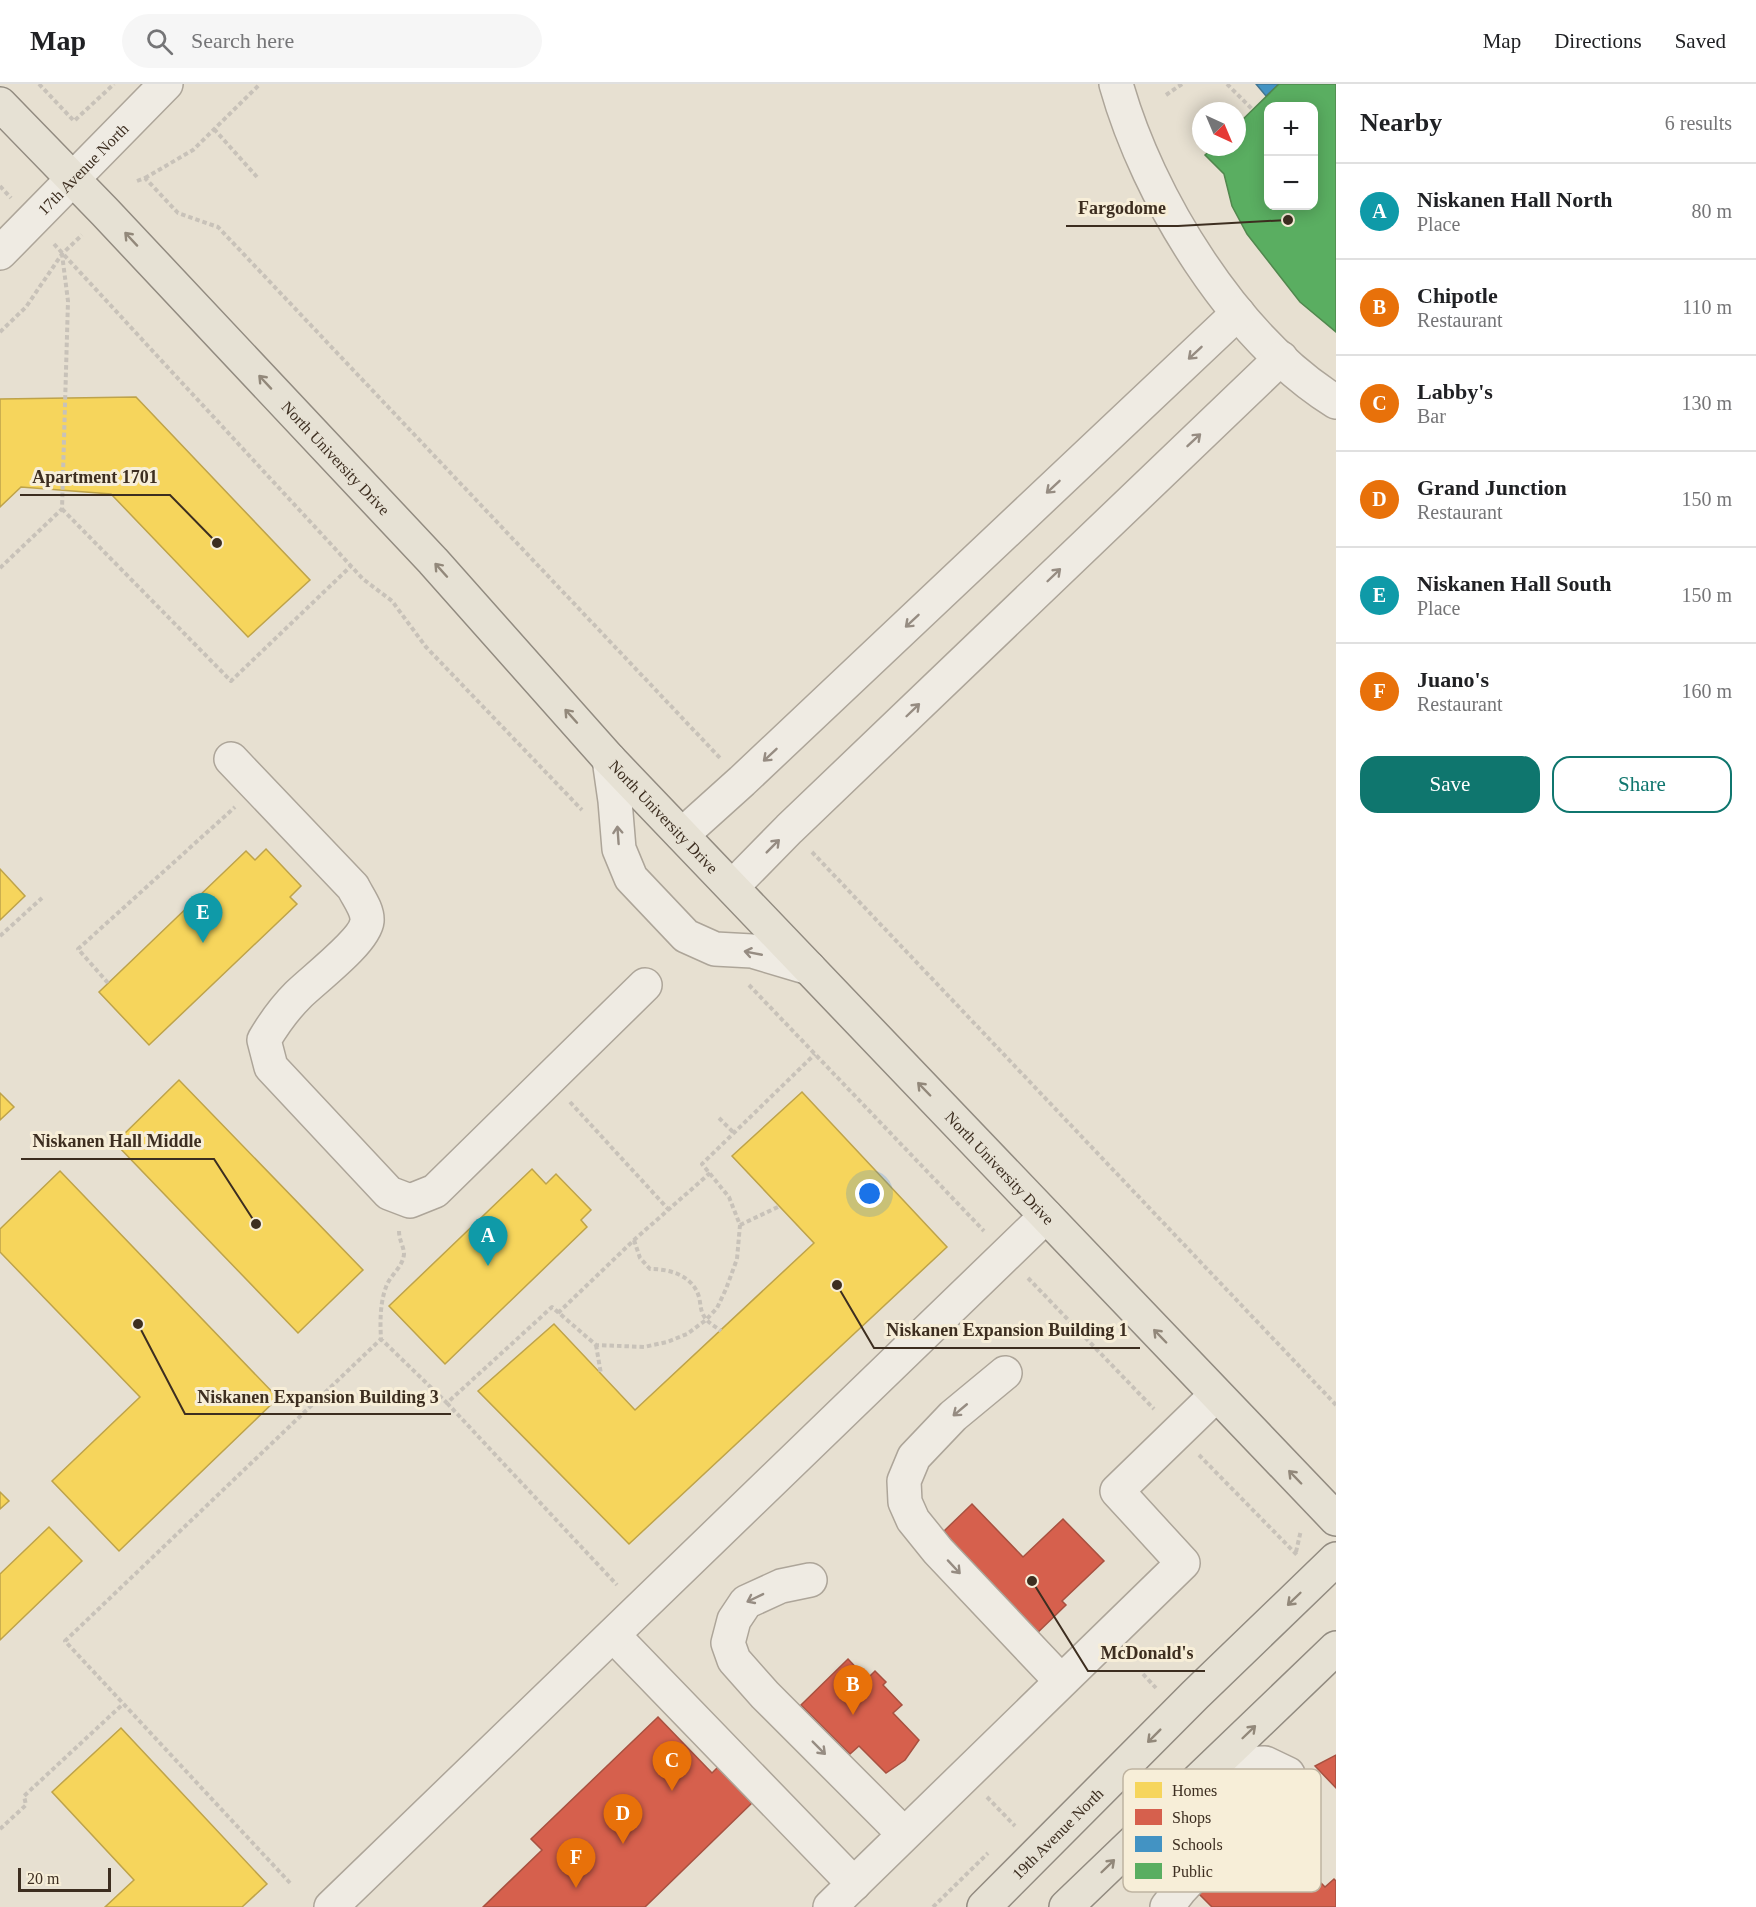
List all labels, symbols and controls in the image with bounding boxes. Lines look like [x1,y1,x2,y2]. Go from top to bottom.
search box [122,14,542,68]
text: Map [30,25,86,56]
icon: search [143,25,176,58]
text: Search here [191,28,294,53]
text: Map [1483,29,1521,53]
text: Directions [1554,29,1642,53]
text: Saved [1675,29,1726,53]
north arrow [1192,102,1246,156]
map controls [1264,102,1318,210]
button: + [1264,102,1318,156]
text: Nearby [1360,108,1442,137]
text: 6 results [1665,112,1732,134]
street label: 17th Avenue North [34,120,132,218]
button: − [1264,156,1318,210]
text: Niskanen Hall North [1417,187,1613,212]
callout: Fargodome [1066,190,1178,226]
text: Fargodome [1078,198,1166,218]
text: A [1372,200,1387,222]
text: 80 m [1691,200,1732,222]
text: Place [1417,213,1460,235]
one-way arrow [124,232,138,247]
text: Chipotle [1417,283,1498,308]
text: B [1373,296,1386,318]
text: 110 m [1682,296,1732,318]
text: Restaurant [1417,309,1503,331]
one-way arrow [1188,346,1203,360]
one-way arrow [257,374,272,389]
text: Labby's [1417,379,1493,404]
text: C [1372,392,1387,414]
text: 130 m [1681,392,1732,414]
street label: North University Drive [278,398,393,518]
text: Bar [1417,405,1446,427]
one-way arrow [1187,433,1202,448]
callout: Apartment 1701 [20,459,170,495]
text: Apartment 1701 [32,467,158,487]
text: Grand Junction [1417,475,1567,500]
one-way arrow [1046,480,1061,494]
text: D [1372,488,1387,510]
text: 150 m [1681,488,1732,510]
text: Restaurant [1417,501,1503,523]
one-way arrow [434,563,448,578]
one-way arrow [1046,568,1061,583]
text: Niskanen Hall South [1417,571,1611,596]
text: E [1373,584,1386,606]
text: 150 m [1681,584,1732,606]
text: Place [1417,597,1460,619]
one-way arrow [904,614,919,628]
text: Juano's [1417,667,1489,692]
text: F [1373,680,1386,702]
text: 160 m [1681,680,1732,702]
text: Restaurant [1417,693,1503,715]
one-way arrow [905,704,920,718]
one-way arrow [564,708,577,724]
one-way arrow [763,747,778,761]
button: Save [1360,756,1540,813]
button: Share [1552,756,1732,813]
street label: North University Drive [606,757,721,877]
one-way arrow [612,825,623,845]
one-way arrow [765,839,780,853]
pin: E [184,894,222,943]
one-way arrow [743,947,763,958]
one-way arrow [917,1081,931,1096]
street label: North University Drive [942,1108,1057,1228]
callout: Niskanen Hall Middle [21,1123,214,1159]
text: Niskanen Hall Middle [32,1131,202,1151]
your location [855,1179,884,1208]
pin: A [468,1216,508,1266]
callout: Niskanen Expansion Building 1 [874,1312,1140,1348]
text: Niskanen Expansion Building 1 [886,1320,1128,1340]
one-way arrow [1153,1328,1167,1343]
callout: Niskanen Expansion Building 3 [185,1378,451,1414]
text: Niskanen Expansion Building 3 [197,1387,439,1407]
one-way arrow [953,1403,968,1417]
one-way arrow [1288,1469,1302,1484]
one-way arrow [946,1560,961,1575]
one-way arrow [1286,1592,1301,1607]
one-way arrow [746,1593,764,1605]
callout: McDonald's [1088,1635,1205,1671]
text: McDonald's [1100,1643,1194,1663]
pin: B [834,1666,872,1715]
one-way arrow [1242,1725,1257,1739]
one-way arrow [1147,1728,1162,1743]
one-way arrow [811,1741,826,1756]
pin: C [652,1742,692,1791]
legend [1123,1769,1321,1892]
text: Homes [1172,1782,1217,1799]
street label: 19th Avenue North [1009,1785,1107,1883]
pin: D [604,1794,642,1844]
text: Shops [1172,1809,1211,1827]
text: Schools [1172,1836,1223,1853]
pin: F [556,1838,596,1888]
one-way arrow [1100,1860,1115,1874]
text: Public [1172,1863,1213,1880]
scale bar [18,1865,111,1892]
text: 20 m [27,1870,59,1887]

